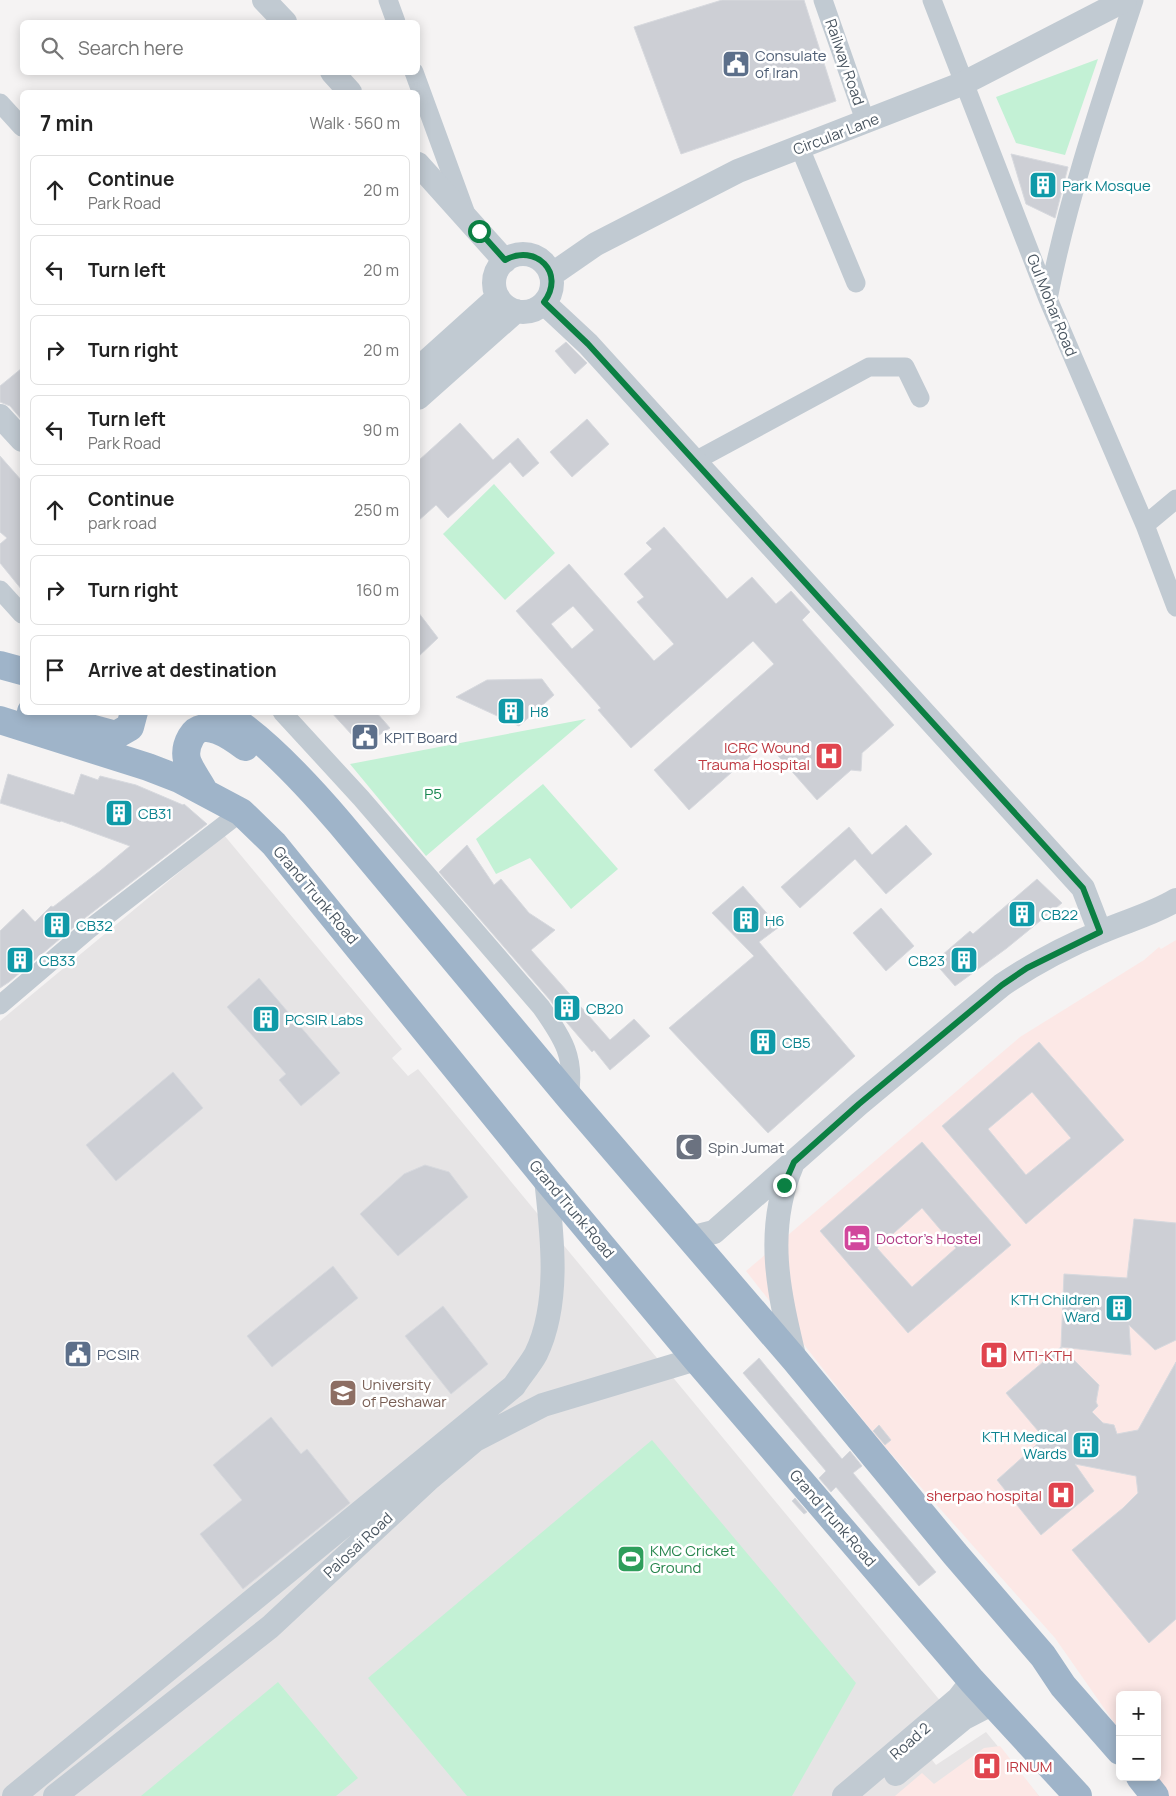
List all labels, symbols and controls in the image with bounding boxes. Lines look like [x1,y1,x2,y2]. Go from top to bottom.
street label: Railway Road [820,16,870,108]
search box [20,20,420,75]
icon: search [38,34,66,62]
text: Search here [78,35,184,61]
place label: Consulate of Iran [755,45,827,83]
public building icon: Consulate of Iran [721,49,751,79]
street label: Circular Lane [790,108,882,160]
text: 7 min [40,109,93,137]
text: Walk · 560 m [309,112,400,134]
text: Continue [88,166,174,192]
building icon: Park Mosque [1028,170,1058,200]
place label: Park Mosque [1062,175,1151,196]
icon: ahead [41,176,69,204]
text: 20 m [363,179,399,201]
text: Park Road [88,192,161,214]
route start [468,220,491,243]
street label: Gul Mohar Road [1022,251,1082,359]
icon: left [41,256,69,284]
text: Turn left [88,257,166,283]
text: 20 m [363,259,399,281]
icon: right [41,336,69,364]
text: Turn right [88,337,178,363]
text: 20 m [363,339,399,361]
text: Turn left [88,406,166,432]
icon: left [41,416,69,444]
text: 90 m [363,419,399,441]
text: Park Road [88,432,161,454]
text: Continue [88,486,174,512]
icon: ahead [41,496,69,524]
text: 250 m [354,499,399,521]
text: park road [88,512,157,534]
icon: right [41,576,69,604]
text: Turn right [88,577,178,603]
text: 160 m [356,579,399,601]
icon: arrive [41,656,69,684]
text: Arrive at destination [88,657,277,683]
building icon: H8 [496,696,526,726]
place label: H8 [530,701,549,722]
public building icon: KPIT Board [350,722,380,752]
place label: KPIT Board [384,727,458,748]
place label: ICRC Wound Trauma Hospital [698,737,810,775]
hospital icon: ICRC Wound Trauma Hospital [814,741,844,771]
park label: P5 [424,783,442,804]
building icon: CB31 [104,798,134,828]
place label: CB31 [138,803,172,824]
street label: Grand Trunk Road [269,841,363,949]
building icon: CB22 [1007,899,1037,929]
place label: CB22 [1041,904,1078,925]
building icon: H6 [731,905,761,935]
building icon: CB32 [42,910,72,940]
place label: H6 [765,910,785,931]
place label: CB32 [76,915,113,936]
building icon: CB33 [5,945,35,975]
building icon: CB23 [949,945,979,975]
place label: CB33 [39,950,76,971]
place label: CB23 [908,950,945,971]
building icon: CB20 [552,993,582,1023]
place label: CB20 [586,998,624,1019]
building icon: PCSIR Labs [251,1004,281,1034]
place label: PCSIR Labs [285,1009,363,1030]
building icon: CB5 [748,1027,778,1057]
place label: CB5 [782,1032,811,1053]
mosque icon: Spin Jumat [674,1132,704,1162]
place label: Spin Jumat [708,1137,784,1158]
street label: Grand Trunk Road [525,1155,619,1263]
route end [773,1174,796,1197]
hotel icon: Doctor's Hostel [842,1223,872,1253]
place label: Doctor's Hostel [876,1228,981,1249]
place label: KTH Children Ward [1011,1289,1100,1327]
building icon: KTH Children Ward [1104,1293,1134,1323]
public building icon: PCSIR [63,1339,93,1369]
hospital icon: MTI-KTH [979,1340,1009,1370]
place label: PCSIR [97,1344,139,1365]
place label: MTI-KTH [1013,1345,1072,1366]
place label: University of Peshawar [362,1374,447,1412]
school or university icon: University of Peshawar [328,1378,358,1408]
place label: KTH Medical Wards [982,1426,1067,1464]
building icon: KTH Medical Wards [1071,1430,1101,1460]
street label: Grand Trunk Road [785,1465,881,1571]
hospital icon: sherpao hospital [1046,1480,1076,1510]
place label: sherpao hospital [926,1485,1042,1506]
street label: Palosai Road [319,1507,397,1583]
place label: KMC Cricket Ground [650,1540,735,1578]
sports icon: KMC Cricket Ground [616,1544,646,1574]
map controls [1116,1691,1161,1781]
button: + [1116,1691,1161,1736]
street label: Road 2 [885,1718,935,1764]
button: − [1116,1736,1161,1781]
hospital icon: IRNUM [972,1751,1002,1781]
place label: IRNUM [1006,1756,1052,1777]

